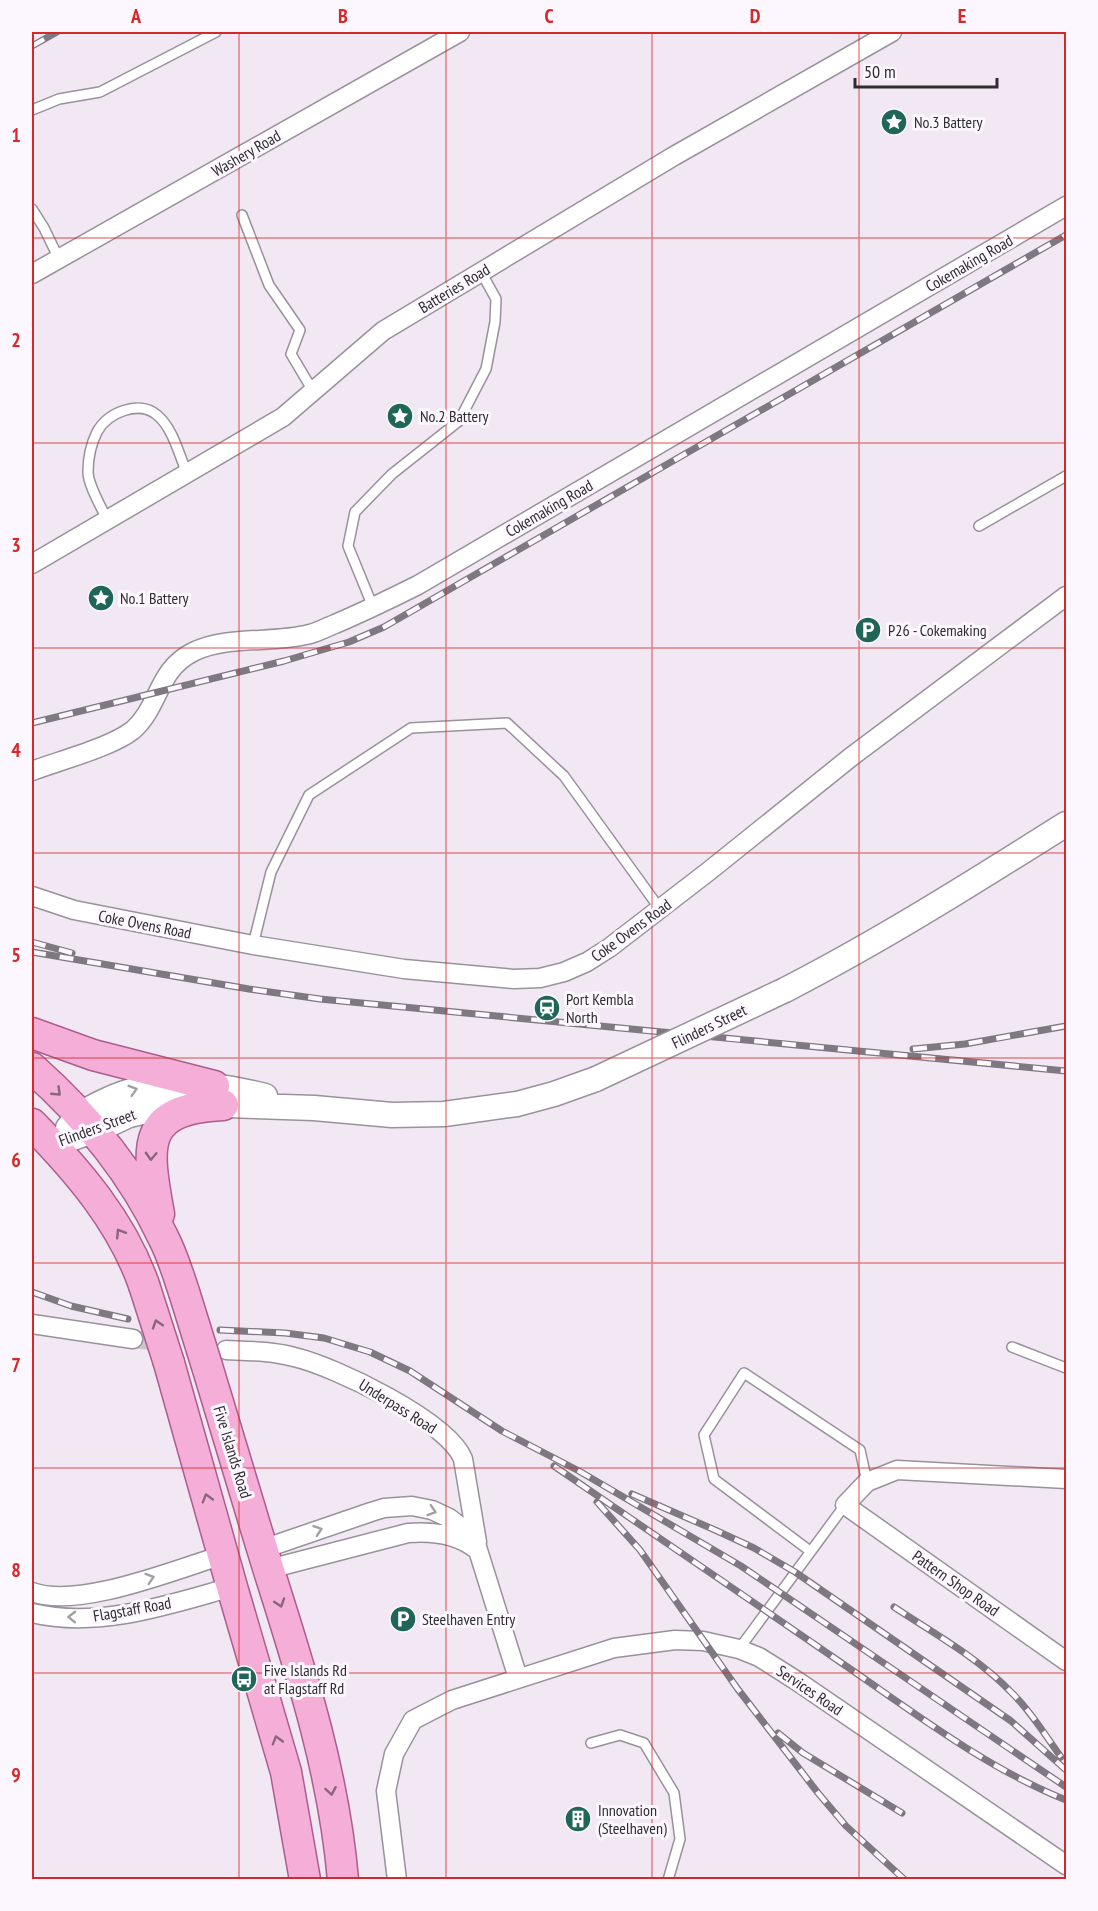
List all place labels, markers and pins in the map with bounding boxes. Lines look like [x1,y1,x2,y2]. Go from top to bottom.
place icon: No.3 Battery [879,107,909,137]
place label: No.3 Battery [914,112,983,132]
place icon: No.2 Battery [385,401,415,431]
place label: No.2 Battery [420,406,489,426]
place icon: No.1 Battery [86,583,116,613]
place label: No.1 Battery [120,588,189,608]
parking icon: P26 - Cokemaking [853,615,883,645]
place label: P26 - Cokemaking [888,620,987,640]
place label: Port Kembla North [566,989,634,1027]
station icon: Port Kembla North [532,993,562,1023]
parking icon: Steelhaven Entry [388,1604,418,1634]
place label: Steelhaven Entry [422,1609,515,1629]
place label: Five Islands Rd at Flagstaff Rd [264,1660,347,1698]
bus stop icon: Five Islands Rd at Flagstaff Rd [229,1664,259,1694]
place label: Innovation (Steelhaven) [598,1800,667,1838]
building icon: Innovation (Steelhaven) [563,1804,593,1834]

